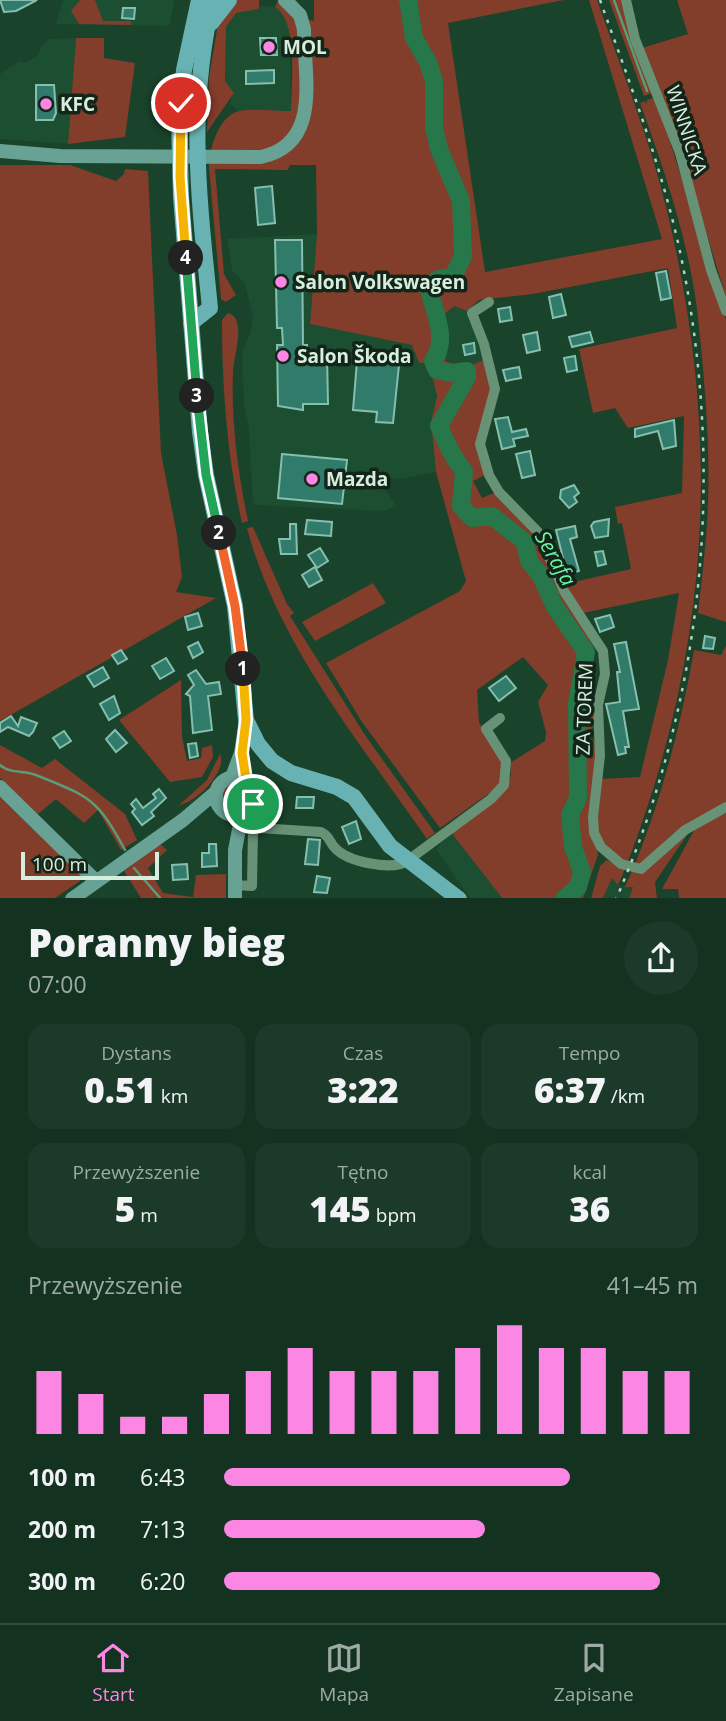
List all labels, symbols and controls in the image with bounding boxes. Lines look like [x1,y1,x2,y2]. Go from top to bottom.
place label: MOL [283,34,327,60]
marker: MOL [261,39,277,55]
pin [151,73,211,133]
street label: WINNICKA [660,82,714,178]
icon: check [162,84,200,122]
place label: KFC [60,91,95,117]
marker: KFC [38,96,54,112]
pin: 4 [168,240,204,276]
text: 4 [180,244,191,270]
place label: Salon Volkswagen [295,269,465,295]
marker: Salon Volkswagen [273,274,289,290]
place label: Salon Škoda [297,343,411,369]
marker: Salon Škoda [275,348,291,364]
pin: 3 [180,378,214,414]
text: 3 [191,382,202,408]
place label: Mazda [326,466,388,492]
marker: Mazda [304,471,320,487]
pin: 2 [202,516,236,550]
text: 2 [213,519,224,545]
water label: Serafa [529,525,583,591]
pin: 1 [226,652,260,686]
text: 1 [237,655,248,681]
street label: ZA TOREM [569,662,599,756]
pin [223,774,283,834]
icon: arrive [234,785,272,823]
scale bar [21,850,159,881]
text: 100 m [32,851,87,877]
text: Poranny bieg [28,916,285,968]
button: share [624,921,698,995]
text: 07:00 [28,968,87,1000]
text: Dystans [101,1040,172,1066]
text: Czas [343,1040,383,1066]
text: Tempo [559,1040,621,1066]
text: 0.51 [84,1066,156,1113]
text: 3:22 [327,1066,399,1113]
text: 6:37 [534,1066,606,1113]
text: km [156,1083,188,1109]
text: /km [606,1083,645,1109]
text: Przewyższenie [72,1159,200,1185]
text: Tętno [337,1159,388,1185]
text: kcal [572,1159,607,1185]
text: 5 [115,1185,135,1232]
text: 145 [309,1185,371,1232]
text: 36 [569,1185,610,1232]
text: m [135,1202,158,1228]
text: bpm [371,1202,417,1228]
text: Przewyższenie [28,1269,183,1301]
text: 41–45 m [607,1269,698,1301]
text: 100 m [28,1461,96,1493]
text: 6:43 [140,1461,186,1493]
text: 200 m [28,1513,96,1545]
text: 7:13 [140,1513,186,1545]
text: 300 m [28,1565,96,1597]
text: 6:20 [140,1565,186,1597]
tab: Start [92,1639,135,1707]
tab: Mapa [319,1639,369,1707]
tab: Zapisane [554,1639,634,1707]

